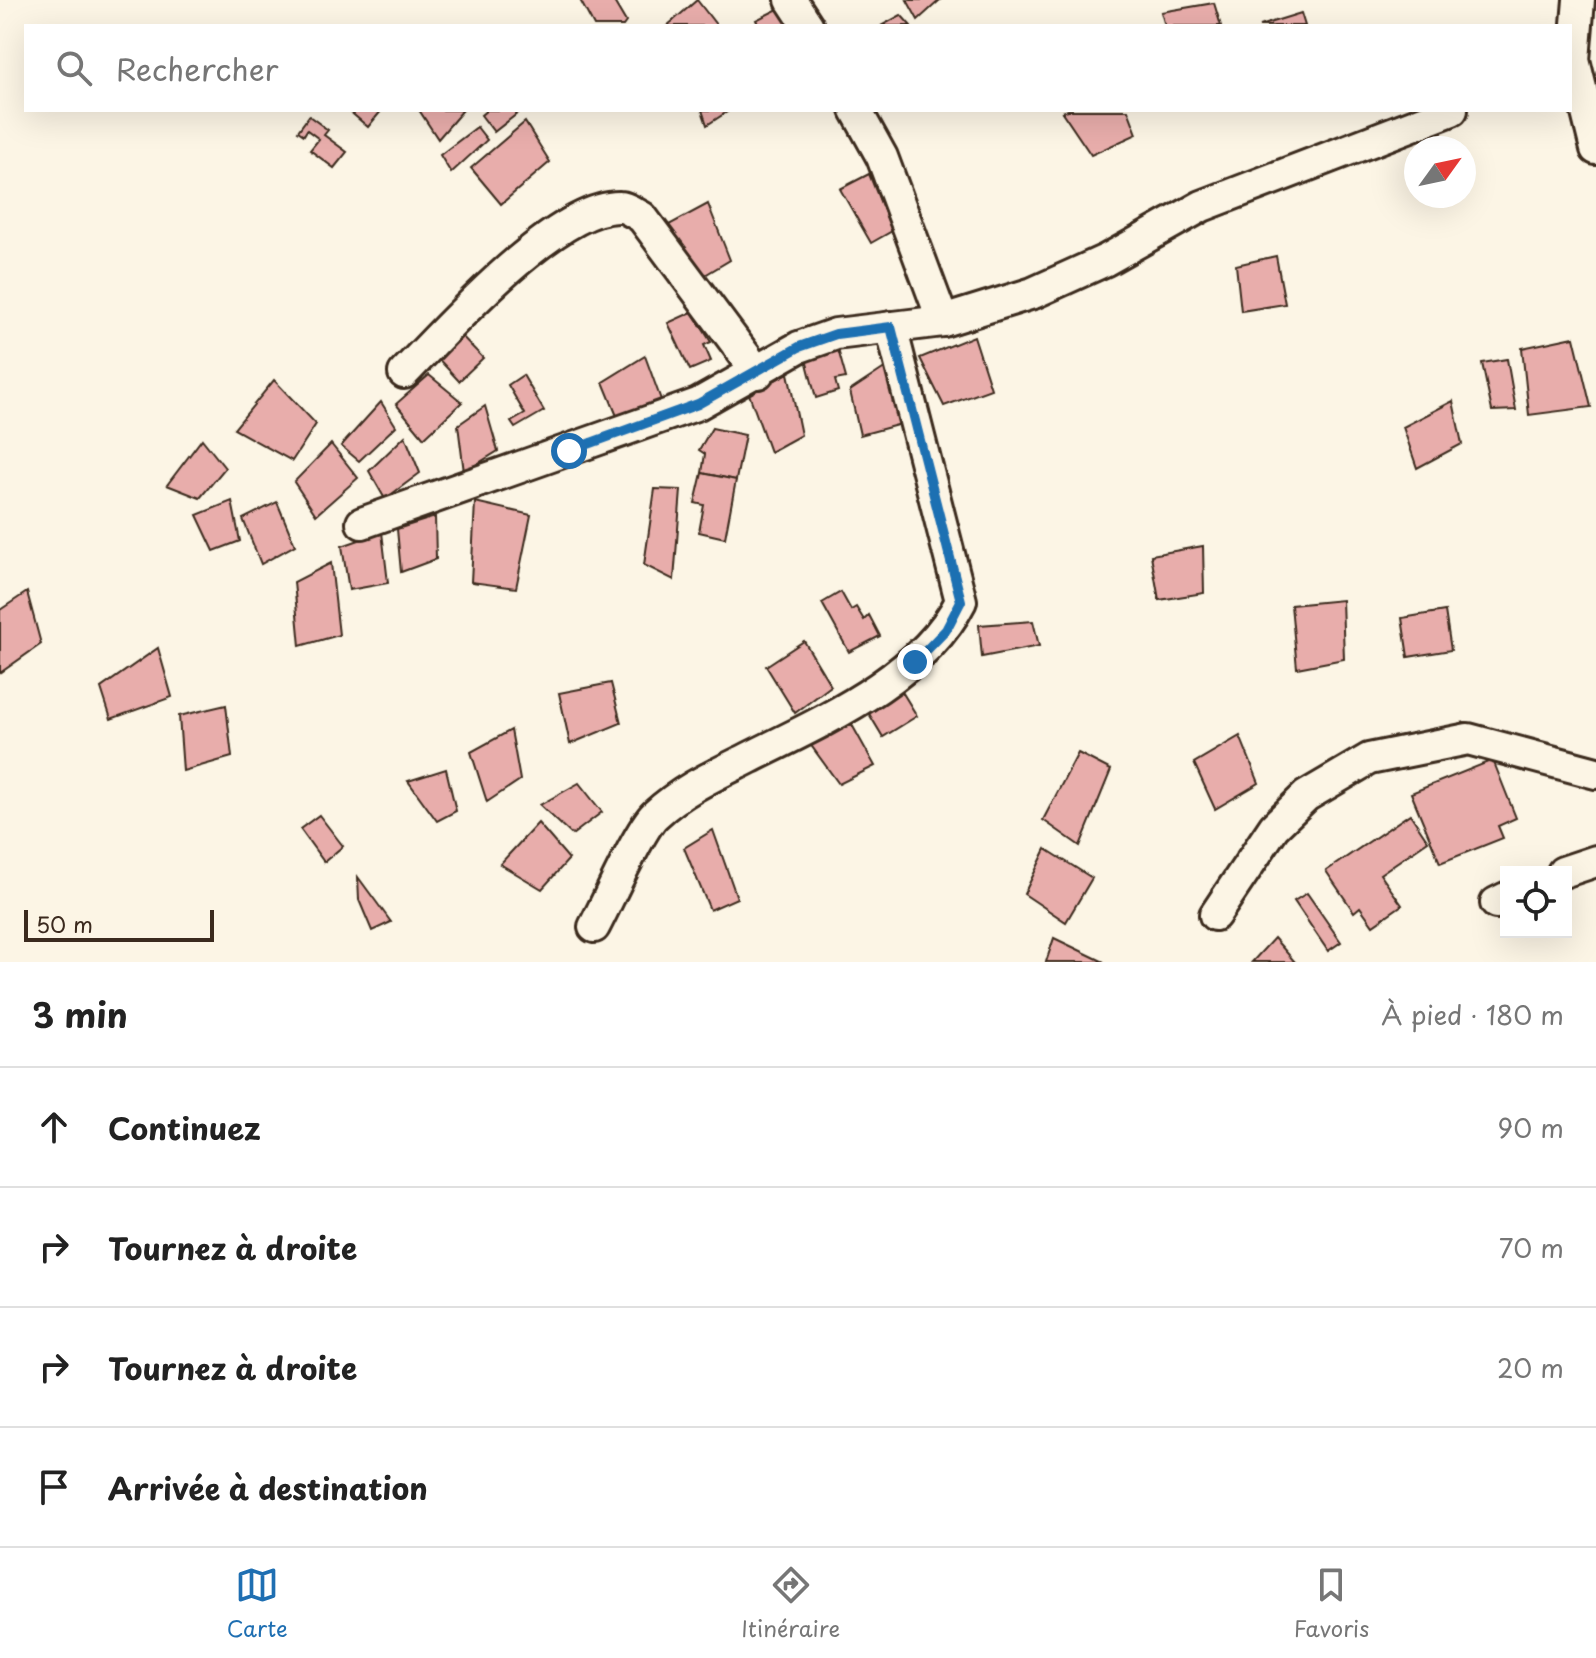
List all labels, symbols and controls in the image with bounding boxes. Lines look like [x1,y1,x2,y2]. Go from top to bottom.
search box [24,24,1572,112]
icon: search [52,46,96,90]
text: Rechercher [116,46,279,91]
north arrow [1404,136,1476,208]
route start [551,433,587,469]
route end [897,644,933,680]
map controls [1500,866,1572,938]
button: locate [1500,866,1572,938]
scale bar [24,906,214,942]
text: 50 m [36,907,93,940]
text: 3 min [32,988,128,1040]
text: À pied · 180 m [1381,995,1564,1034]
icon: ahead [32,1105,76,1149]
text: Continuez [108,1105,261,1150]
text: 90 m [1497,1108,1564,1147]
icon: right [32,1225,76,1269]
text: Tournez à droite [108,1225,357,1270]
text: 70 m [1499,1228,1564,1267]
icon: right [32,1345,76,1389]
text: Tournez à droite [108,1345,357,1390]
text: 20 m [1497,1348,1564,1387]
icon: arrive [32,1465,76,1509]
text: Arrivée à destination [108,1465,428,1510]
tab: Carte [227,1563,288,1644]
tab: Itinéraire [741,1563,840,1644]
tab: Favoris [1294,1563,1369,1644]

